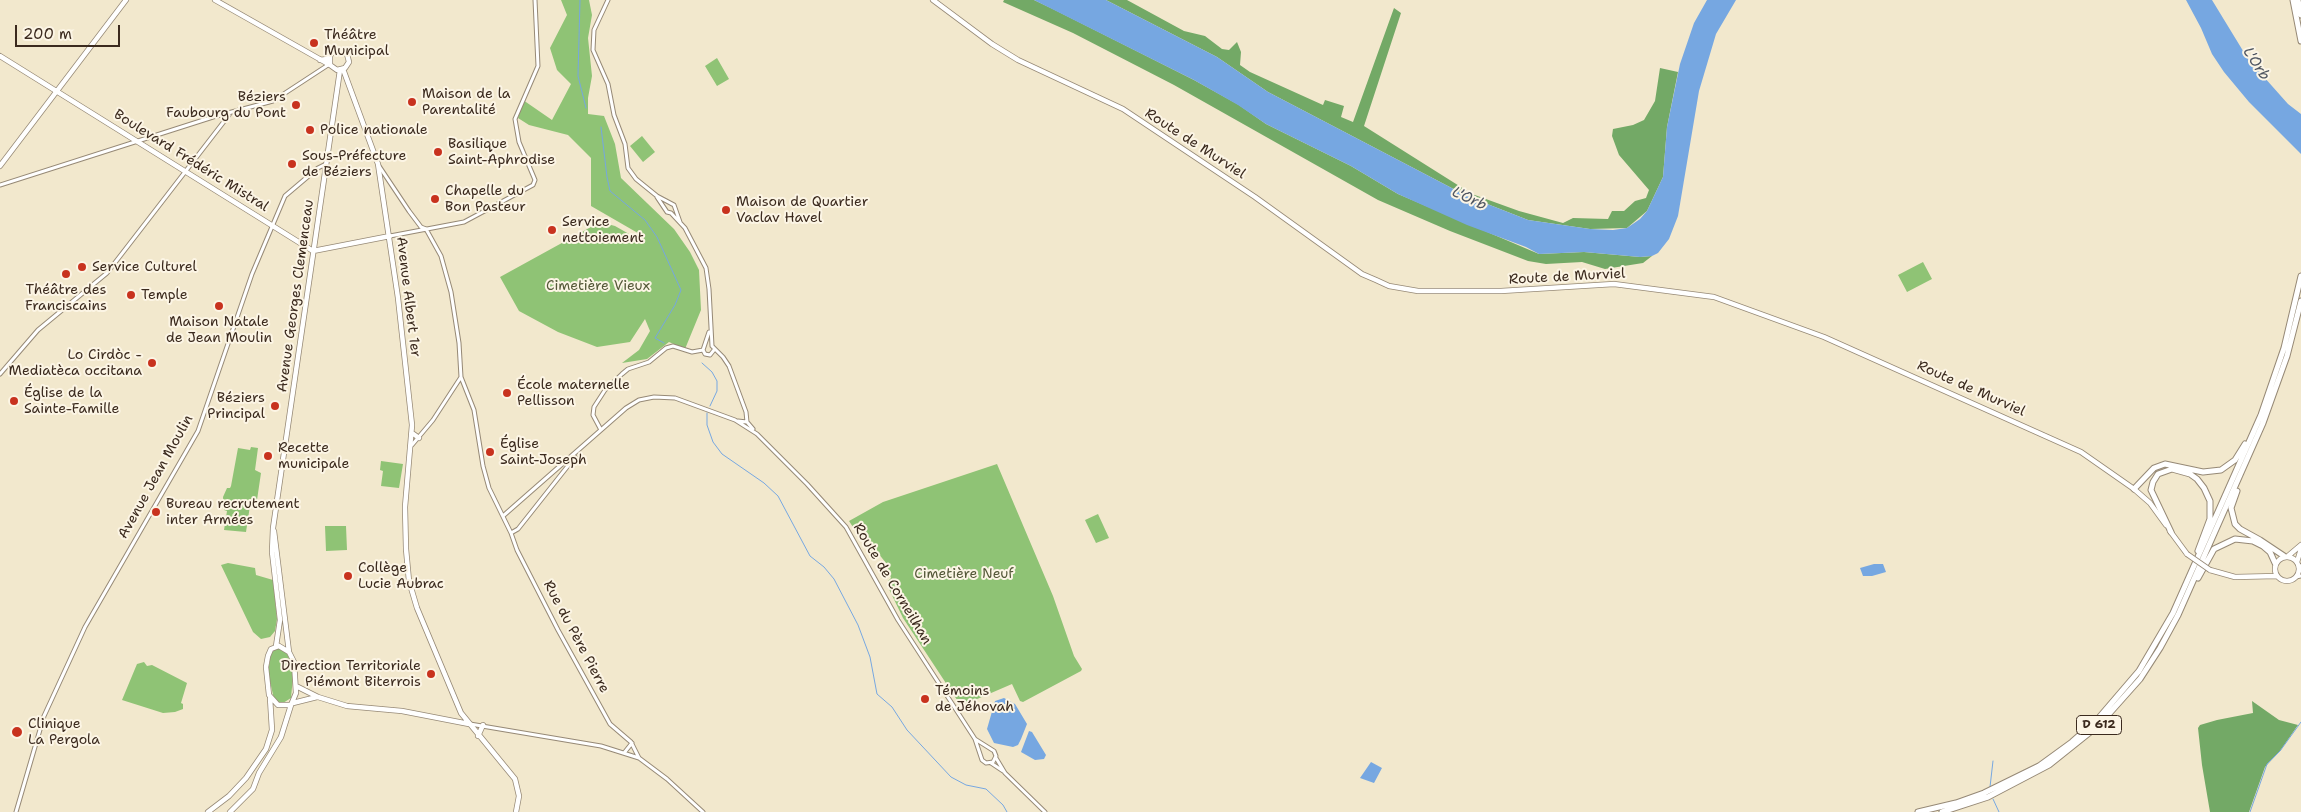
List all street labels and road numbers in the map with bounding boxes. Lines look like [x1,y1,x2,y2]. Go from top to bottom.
street label: Route de Murviel [1141,105,1249,183]
street label: Boulevard Frédéric Mistral [111,106,271,216]
street label: Avenue Georges Clemenceau [274,198,318,394]
street label: Avenue Albert 1er [392,236,424,358]
street label: Route de Murviel [1508,266,1626,288]
street label: Route de Murviel [1914,358,2028,420]
street label: Avenue Jean Moulin [115,412,197,542]
street label: Route de Corneilhan [849,520,935,648]
street label: Rue du Père Pierre [539,578,613,696]
road number: D 612 [2076,716,2122,734]

